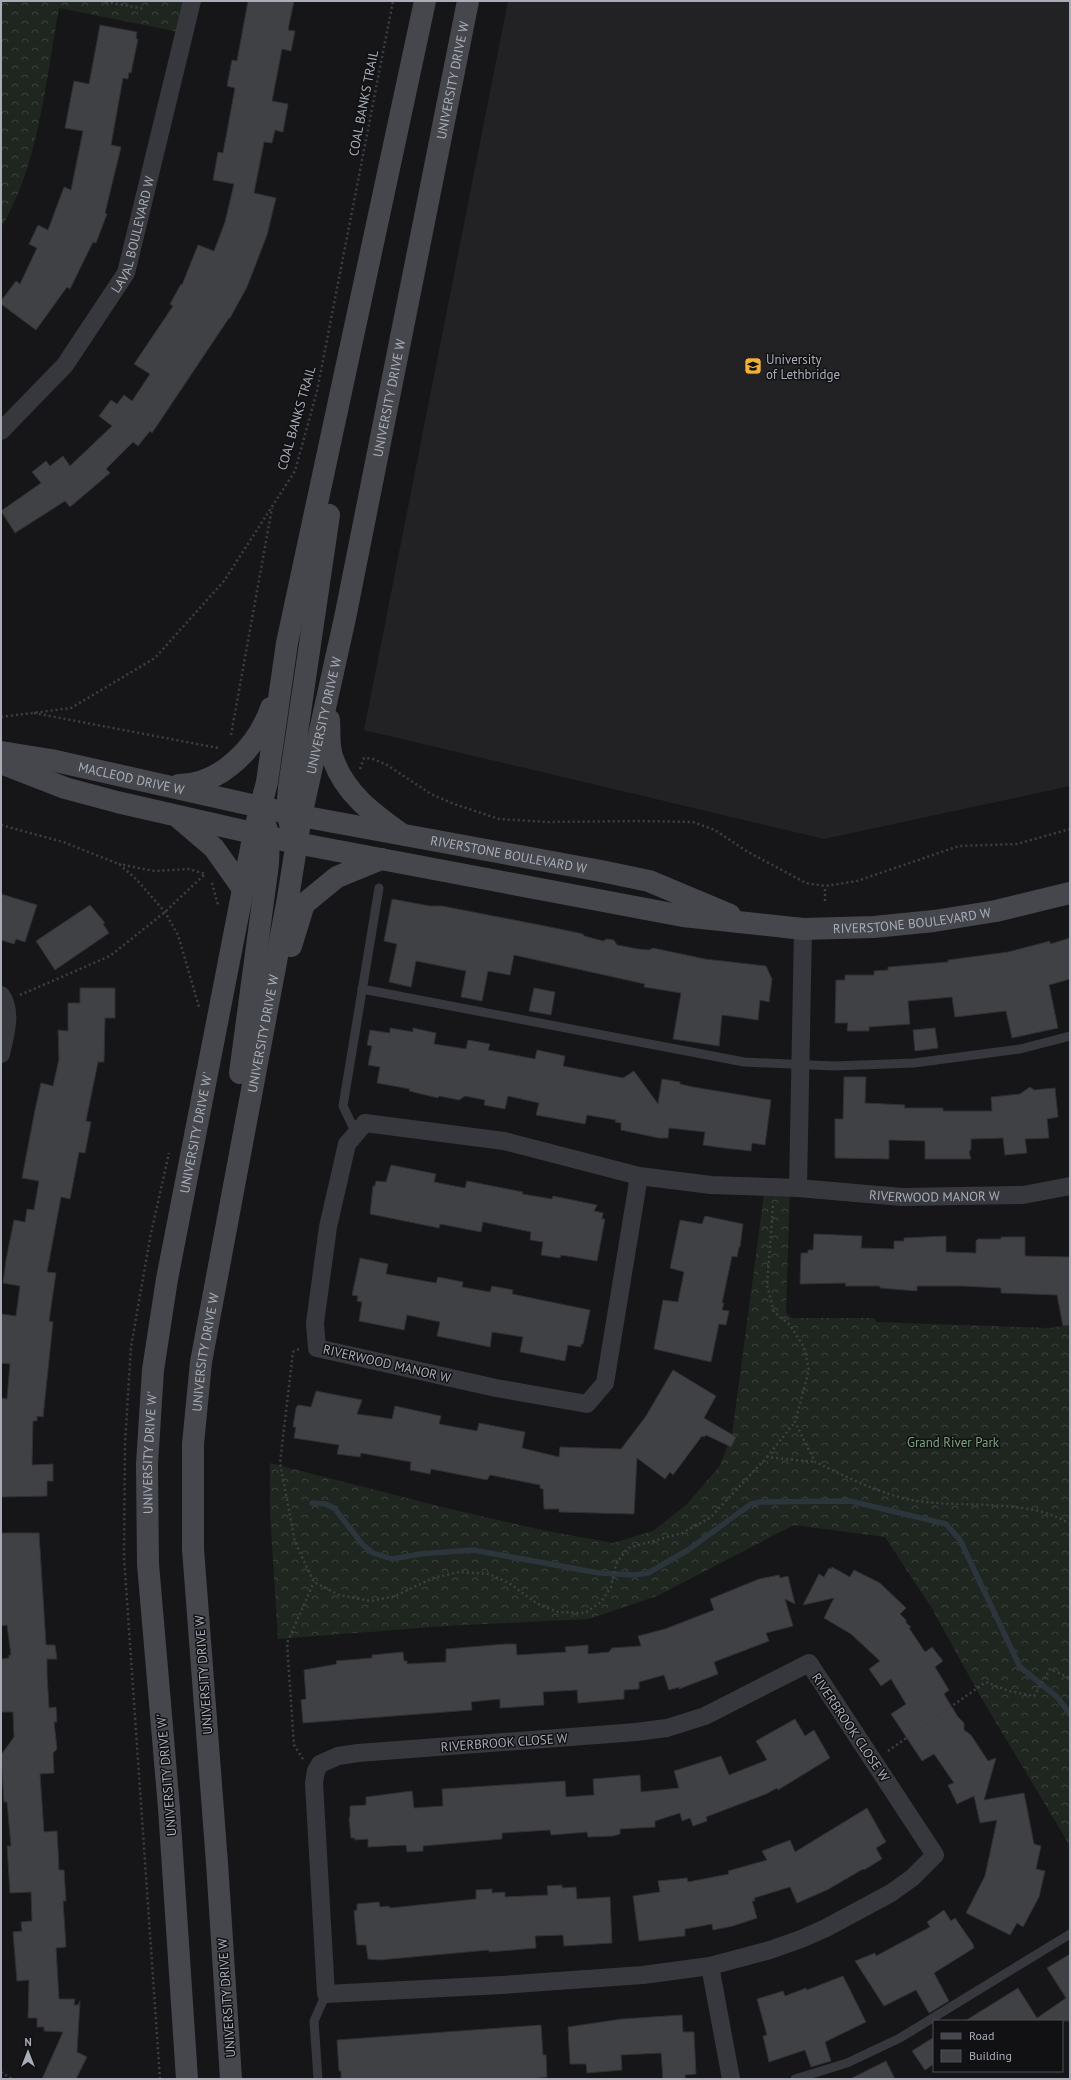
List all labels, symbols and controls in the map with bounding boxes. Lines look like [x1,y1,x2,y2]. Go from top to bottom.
street label: UNIVERSITY DRIVE W [433,20,473,141]
street label: COAL BANKS TRAIL [345,48,382,157]
street label: LAVAL BOULEVARD W [107,174,158,296]
street label: UNIVERSITY DRIVE W [369,338,409,459]
place label: University of Lethbridge [766,351,840,383]
school or university icon: University of Lethbridge [743,356,763,376]
street label: COAL BANKS TRAIL [273,364,320,472]
street label: UNIVERSITY DRIVE W [303,655,345,776]
street label: MACLEOD DRIVE W [77,758,186,799]
street label: RIVERSTONE BOULEVARD W [429,832,588,877]
street label: RIVERSTONE BOULEVARD W [833,904,992,937]
street label: UNIVERSITY DRIVE W [244,973,283,1094]
street label: UNIVERSITY DRIVE W' [176,1070,216,1195]
street label: RIVERWOOD MANOR W [868,1186,1000,1206]
street label: UNIVERSITY DRIVE W [188,1291,223,1412]
street label: RIVERWOOD MANOR W [321,1341,453,1387]
street label: UNIVERSITY DRIVE W' [139,1390,161,1514]
park label: Grand River Park [907,1434,1000,1451]
street label: UNIVERSITY DRIVE W [191,1614,216,1735]
street label: RIVERBROOK CLOSE W [808,1670,893,1785]
street label: UNIVERSITY DRIVE W' [153,1713,180,1837]
street label: RIVERBROOK CLOSE W [440,1730,568,1755]
street label: UNIVERSITY DRIVE W [214,1937,239,2058]
legend [933,2020,1063,2072]
text: Road [969,2028,994,2043]
north arrow [8,2032,48,2072]
text: N [24,2035,32,2049]
text: Building [969,2048,1012,2063]

